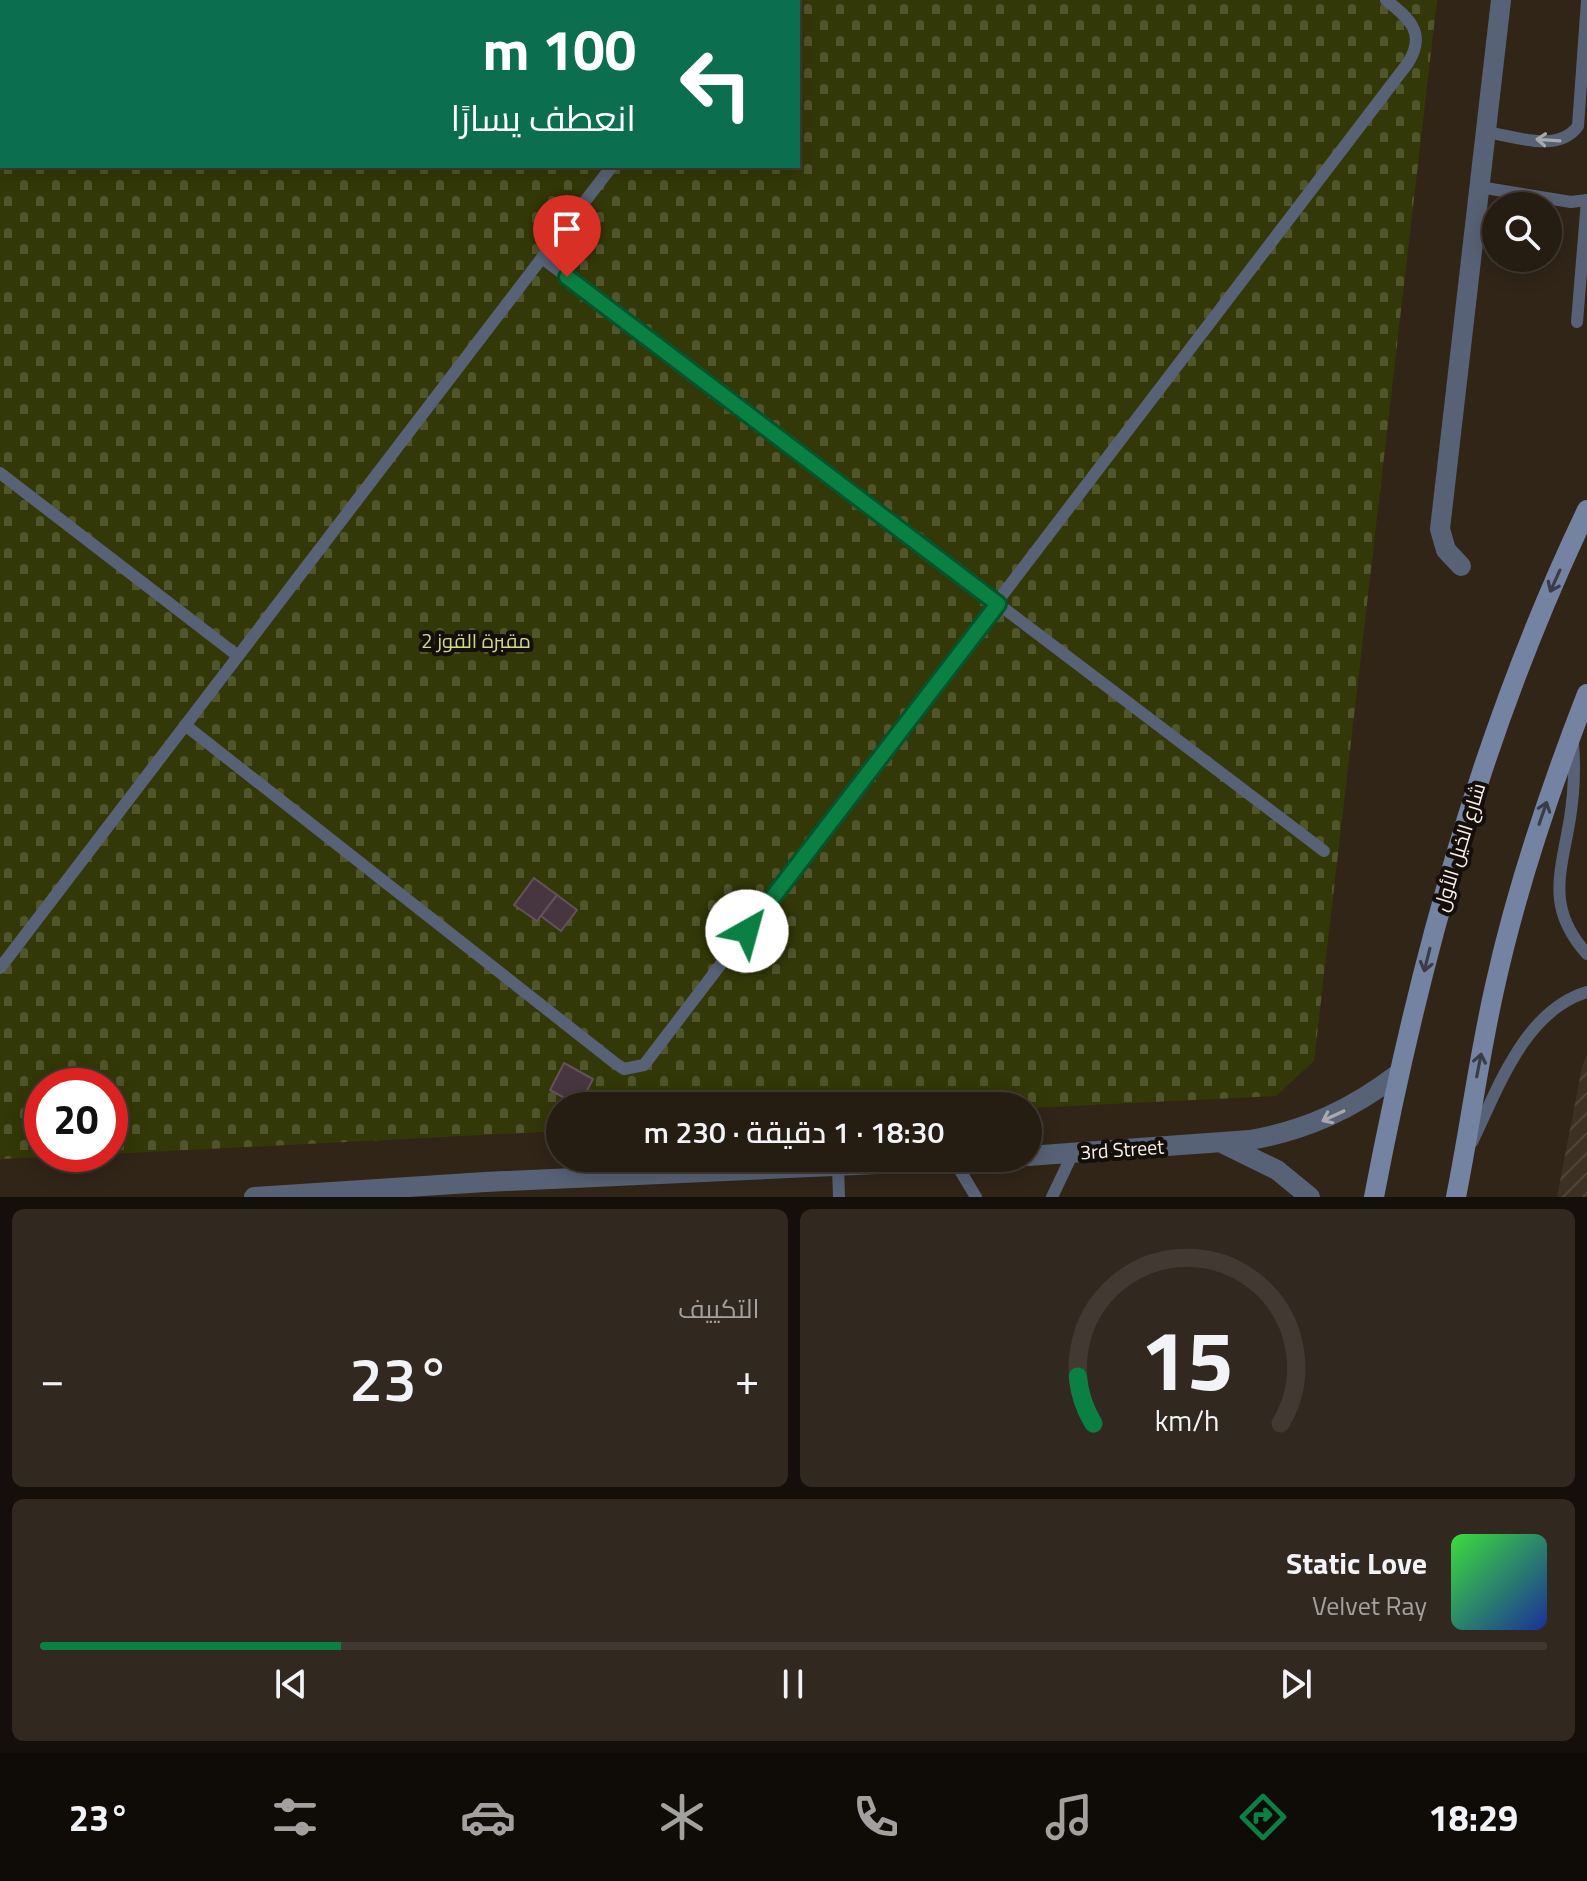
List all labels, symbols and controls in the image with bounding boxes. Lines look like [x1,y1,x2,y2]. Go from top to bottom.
text: 100 m [483,7,636,92]
icon: left [664,32,768,136]
text: انعطف يسارًا [451,90,636,145]
one-way arrow [1535,132,1562,147]
map controls [1482,192,1562,272]
button: search [1482,192,1562,272]
pin [533,195,601,277]
icon: arrive [545,207,589,251]
one-way arrow [1547,569,1562,593]
park label: مقبرة القوز 2 [421,625,531,656]
street label: شارع الخيل الأول [1425,779,1493,915]
one-way arrow [1537,801,1552,826]
position arrow [705,889,789,973]
one-way arrow [1419,946,1434,972]
one-way arrow [1472,1053,1487,1078]
speed limit sign: 20 [24,1068,128,1172]
text: 18:30 · 1 دقيقة · 230 m [644,1109,944,1155]
one-way arrow [1321,1109,1345,1124]
street label: 3rd Street [1079,1131,1165,1167]
text: التكييف [678,1289,760,1328]
text: 15 [1141,1296,1234,1422]
text: 23° [349,1333,450,1424]
text: − [40,1345,65,1412]
text: + [735,1345,760,1412]
text: km/h [1155,1399,1220,1442]
text: Static Love [1286,1540,1427,1586]
text: Velvet Ray [1312,1586,1427,1625]
icon: previous [269,1662,313,1706]
icon: pause [771,1662,815,1706]
icon: next [1274,1662,1318,1706]
icon: filters [267,1789,323,1845]
icon: car [460,1789,516,1845]
icon: climate [654,1789,710,1845]
icon: phone [848,1789,904,1845]
icon: music [1041,1789,1097,1845]
icon: directions [1235,1789,1291,1845]
text: 23° [69,1790,129,1845]
text: 18:29 [1428,1790,1518,1845]

